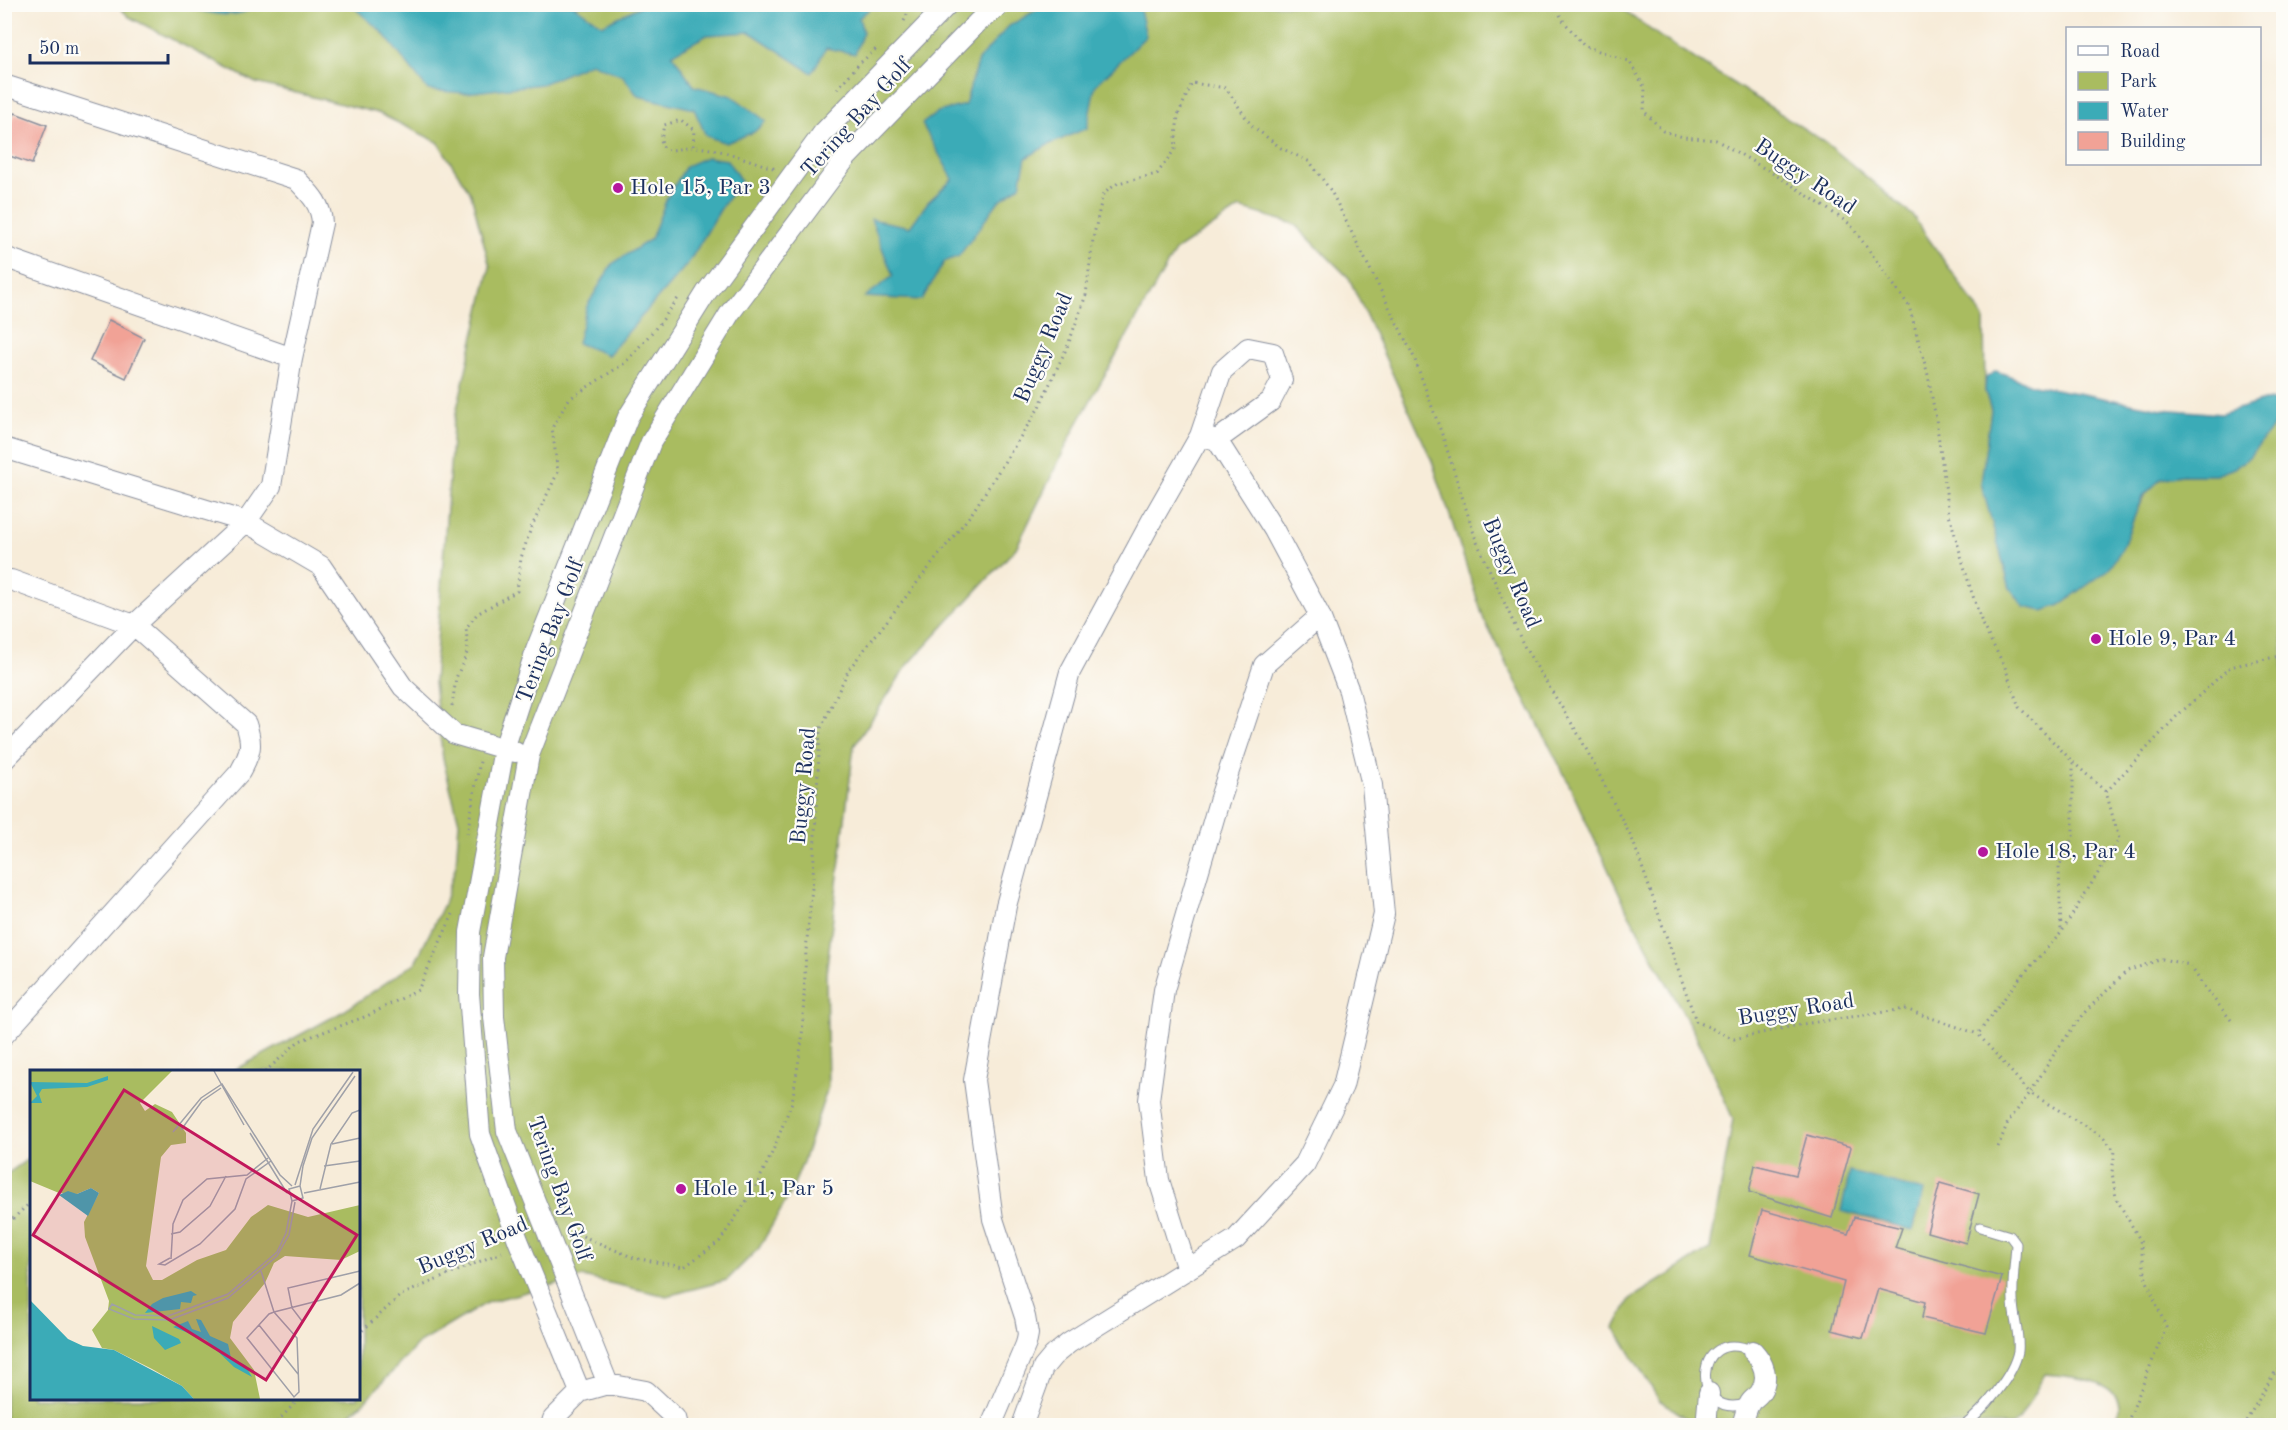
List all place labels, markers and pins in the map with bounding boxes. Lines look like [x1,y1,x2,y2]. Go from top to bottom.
place label: Hole 15, Par 3 [630,177,771,199]
marker: Hole 15, Par 3 [611,181,625,195]
place label: Hole 9, Par 4 [2108,628,2236,650]
marker: Hole 9, Par 4 [2089,632,2103,646]
place label: Hole 18, Par 4 [1995,841,2136,863]
marker: Hole 18, Par 4 [1976,845,1990,859]
place label: Hole 11, Par 5 [693,1178,834,1200]
marker: Hole 11, Par 5 [674,1182,688,1196]

